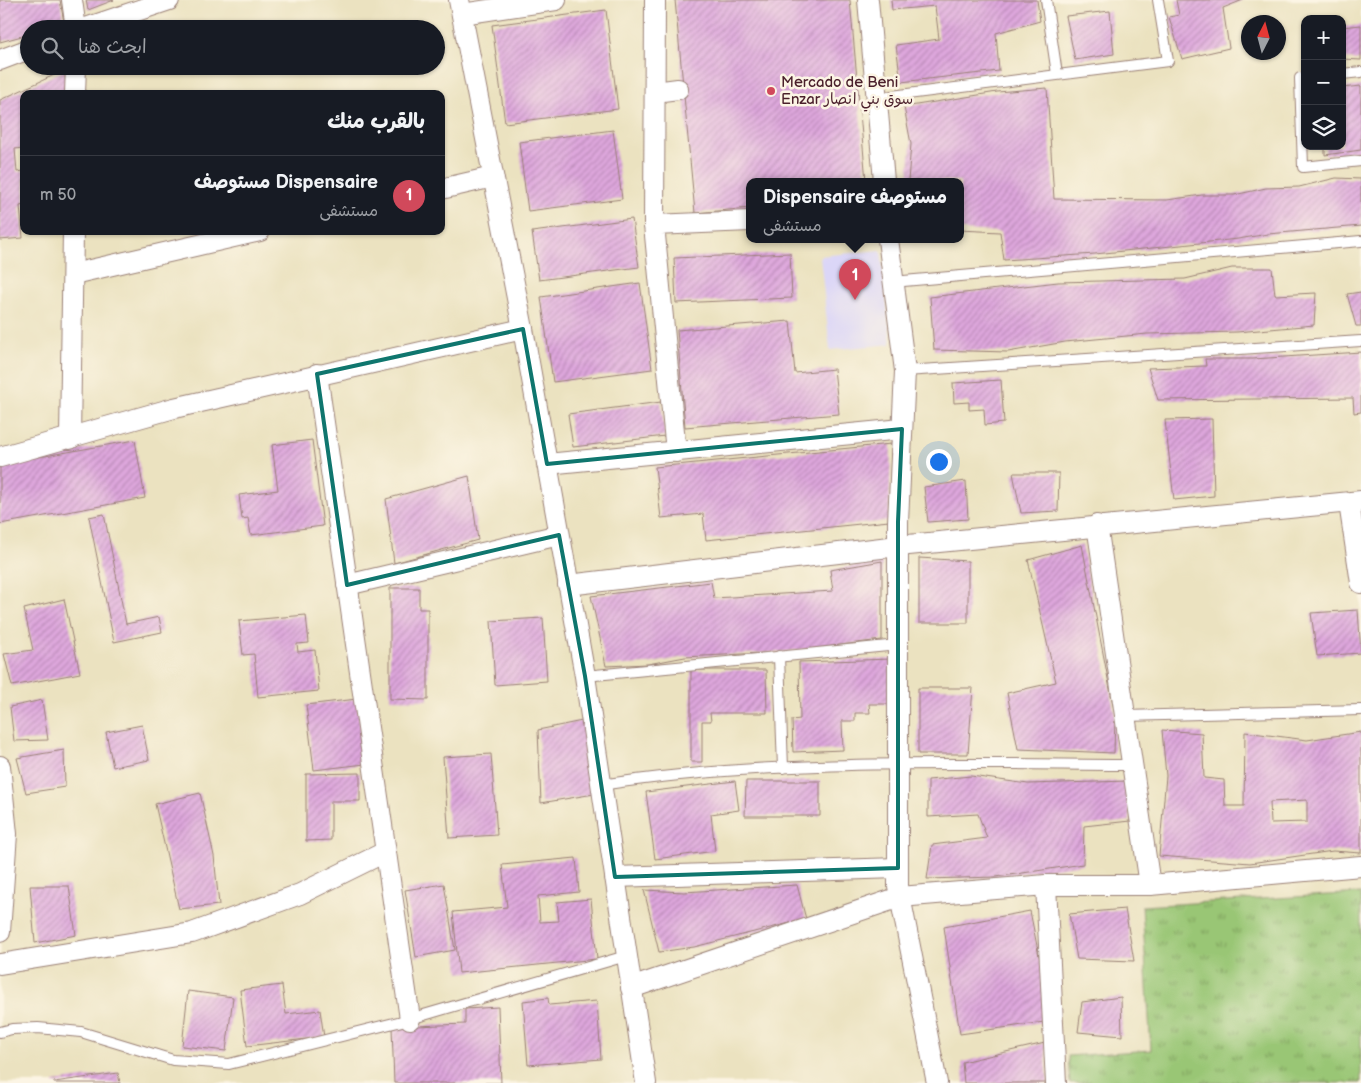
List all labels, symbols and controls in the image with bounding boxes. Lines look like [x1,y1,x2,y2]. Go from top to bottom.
north arrow [1241,15,1286,60]
map controls [1301,15,1346,150]
button: + [1301,15,1346,60]
search box [20,20,445,75]
icon: search [38,34,66,62]
text: ابحث هنا [78,36,147,59]
button: − [1301,60,1346,105]
place label: Mercado de Beni Enzar سوق بني انصار [781,73,913,112]
marker: Mercado de Beni Enzar سوق بني انصار [765,85,777,97]
button: layers [1301,105,1346,150]
text: بالقرب منك [327,109,425,134]
text: Dispensaire مستوصف [194,171,378,194]
popup [746,178,964,243]
text: 50 m [40,186,76,205]
text: 1 [406,186,412,205]
text: Dispensaire مستوصف [763,186,947,209]
text: مستشفى [319,202,378,221]
text: مستشفى [763,217,822,236]
pin: 1 [839,259,871,300]
your location [926,449,952,475]

